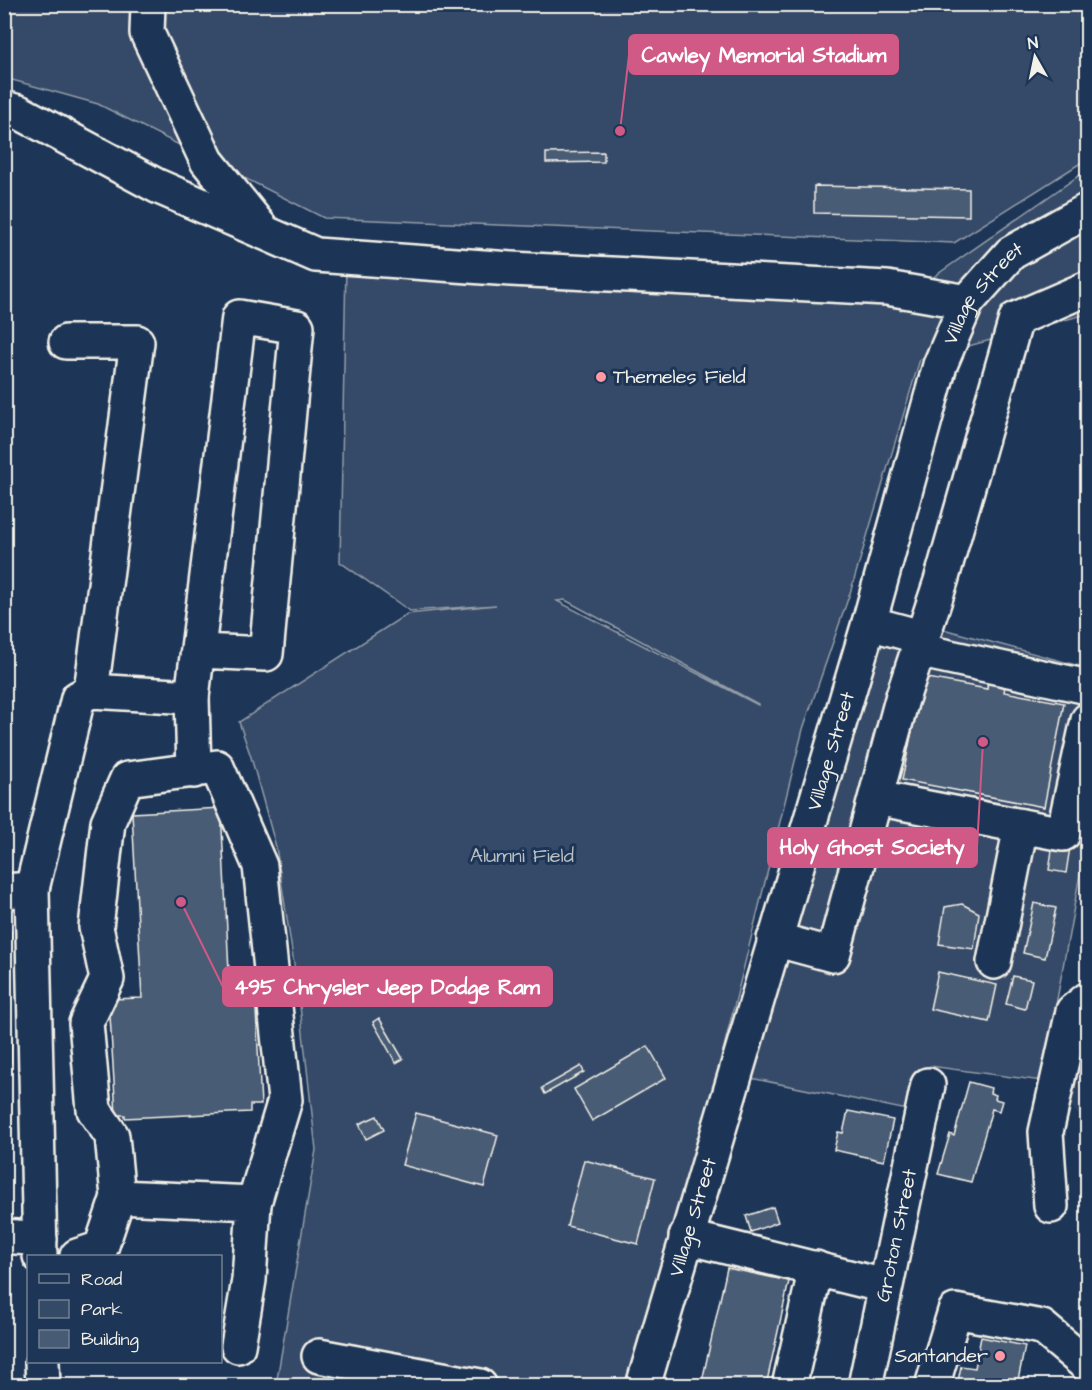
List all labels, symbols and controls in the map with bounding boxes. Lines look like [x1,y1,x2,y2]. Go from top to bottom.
north arrow [1005,27,1065,87]
text: N [1026,32,1039,55]
callout: Cawley Memorial Stadium [629,35,898,74]
text: Cawley Memorial Stadium [642,41,887,73]
street label: Village Street [936,235,1028,349]
place label: Themeles Field [613,363,746,391]
marker: Themeles Field [594,370,608,384]
street label: Village Street [800,688,862,814]
callout: Holy Ghost Society [768,828,977,867]
text: Holy Ghost Society [779,833,965,865]
park label: Alumni Field [470,842,574,870]
callout: 495 Chrysler Jeep Dodge Ram [223,967,552,1006]
text: 495 Chrysler Jeep Dodge Ram [234,973,541,1005]
street label: Village Street [662,1154,724,1280]
street label: Groton Street [869,1166,924,1304]
legend [27,1255,222,1363]
text: Road [81,1267,122,1292]
text: Park [81,1297,123,1322]
text: Building [81,1327,139,1353]
place label: Santander [895,1342,988,1370]
marker: Santander [993,1349,1007,1363]

